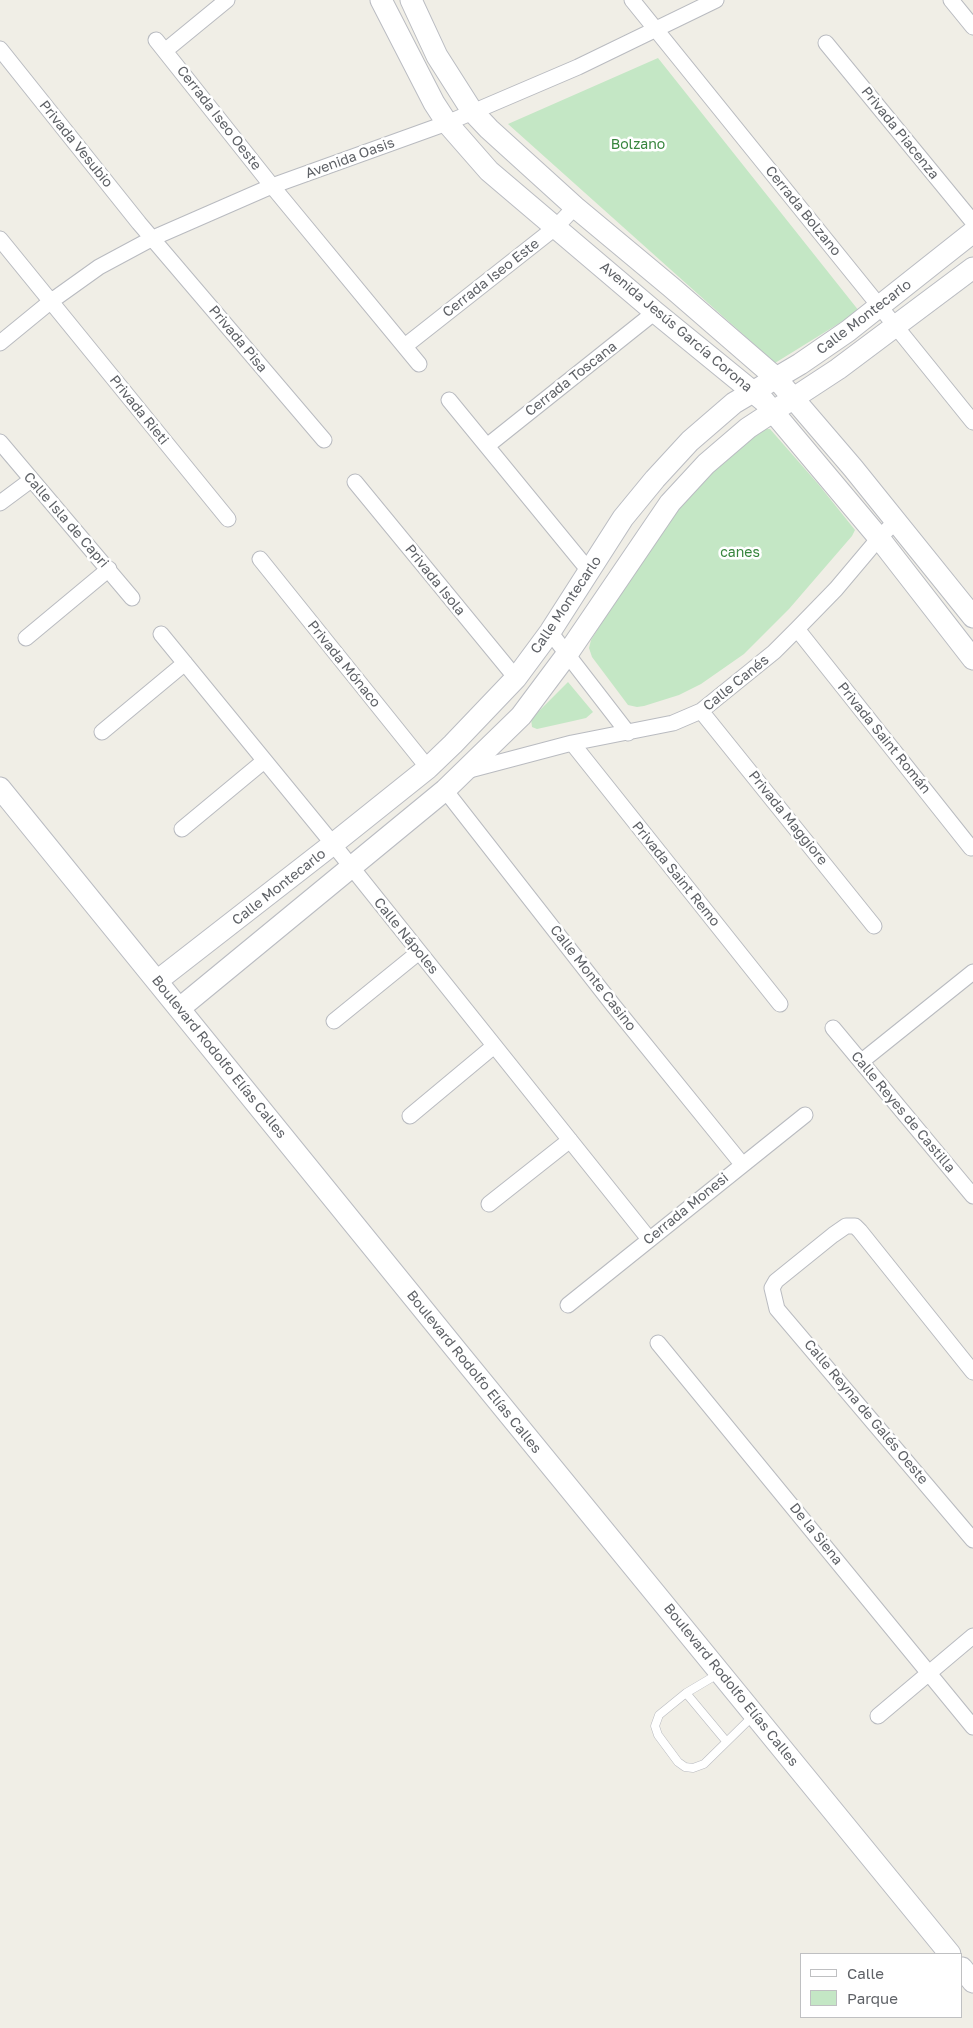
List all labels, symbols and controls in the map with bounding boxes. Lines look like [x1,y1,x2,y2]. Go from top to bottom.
street label: Cerrada Iseo Oeste [173,62,265,174]
street label: Privada Piacenza [858,83,942,183]
street label: Privada Vesubio [36,97,116,191]
street label: Avenida Oasis [303,134,397,182]
park label: Bolzano [611,137,665,153]
street label: Cerrada Bolzano [762,163,844,259]
street label: Cerrada Iseo Este [439,235,543,321]
street label: Avenida Jesús García Corona [597,258,755,396]
street label: Calle Montecarlo [813,276,915,358]
street label: Privada Pisa [205,302,271,376]
street label: Cerrada Toscana [522,338,620,420]
street label: Privada Rieti [106,372,172,448]
street label: Calle Isla de Capri [20,469,112,571]
street label: Privada Isola [401,541,469,619]
park label: canes [720,545,760,561]
street label: Calle Montecarlo [527,553,605,657]
street label: Privada Mónaco [304,617,384,711]
street label: Calle Canés [700,651,772,715]
street label: Privada Saint Román [834,679,934,797]
street label: Privada Maggiore [745,767,831,869]
street label: Privada Saint Remo [628,818,724,930]
street label: Calle Montecarlo [229,845,329,929]
street label: Calle Nápoles [370,894,442,978]
street label: Calle Monte Casino [546,922,640,1034]
street label: Boulevard Rodolfo Elías Calles [148,972,290,1142]
street label: Calle Reyes de Castilla [847,1048,959,1176]
street label: Cerrada Monesi [640,1170,732,1248]
street label: Boulevard Rodolfo Elías Calles [403,1287,545,1457]
street label: Calle Reyna de Galés Oeste [800,1336,932,1488]
street label: De la Siena [786,1500,846,1568]
street label: Boulevard Rodolfo Elías Calles [660,1600,802,1770]
legend [800,1953,963,2018]
text: Calle [847,1964,884,1982]
text: Parque [847,1989,898,2007]

